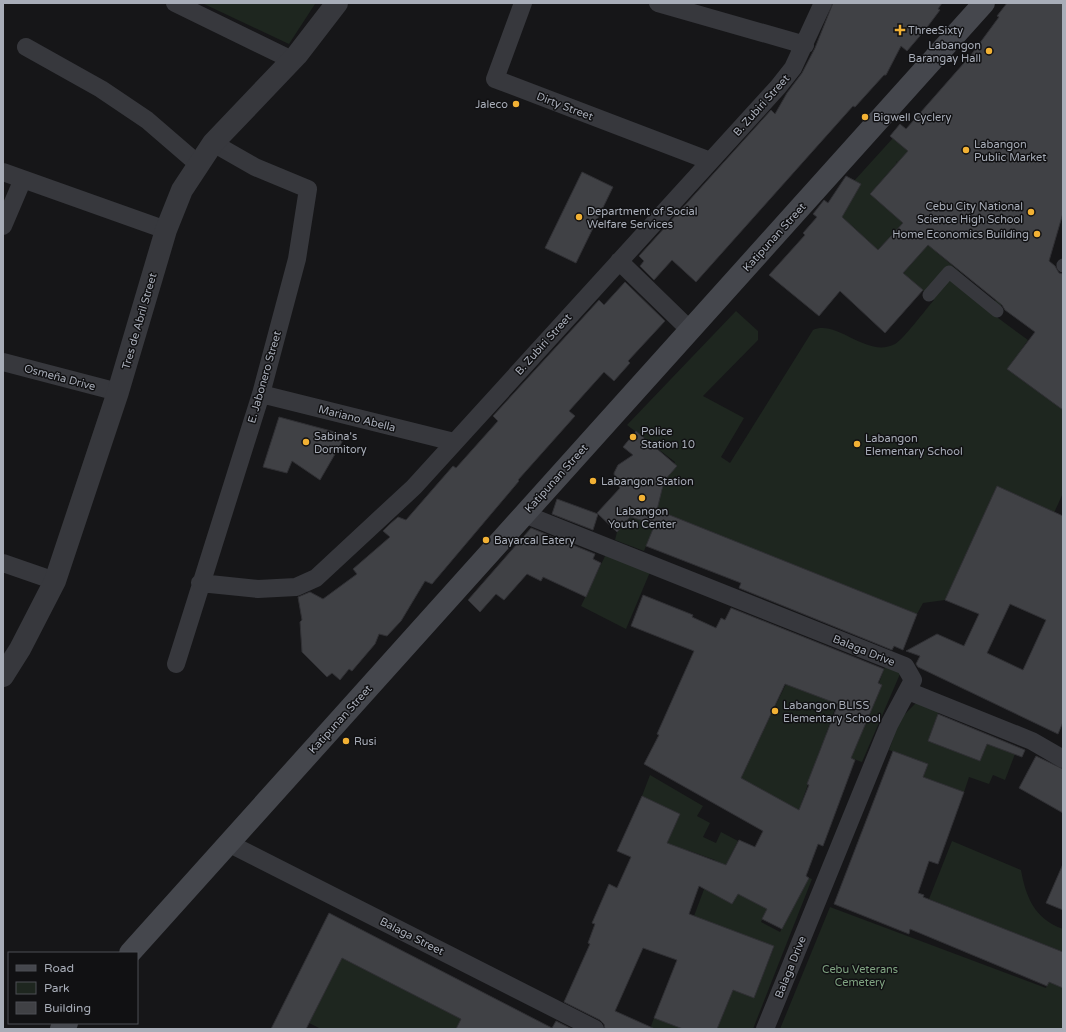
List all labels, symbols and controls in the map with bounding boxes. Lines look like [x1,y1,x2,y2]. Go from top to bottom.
place label: ThreeSixty [908,24,963,37]
marker: ThreeSixty [895,25,905,35]
place label: Labangon Barangay Hall [908,39,981,65]
marker: Labangon Barangay Hall [984,46,994,56]
street label: B. Zubiri Street [730,72,792,139]
street label: Dirty Street [535,90,595,123]
place label: Jaleco [475,98,508,111]
marker: Jaleco [511,99,521,109]
place label: Bigwell Cyclery [873,111,951,124]
marker: Bigwell Cyclery [860,112,870,122]
place label: Labangon Public Market [974,138,1047,164]
marker: Labangon Public Market [961,145,971,155]
street label: Katipunan Street [740,200,809,274]
place label: Cebu City National Science High School [917,200,1023,226]
place label: Department of Social Welfare Services [587,205,697,231]
marker: Cebu City National Science High School [1026,207,1036,217]
marker: Department of Social Welfare Services [574,212,584,222]
place label: Home Economics Building [892,228,1029,241]
marker: Home Economics Building [1032,229,1042,239]
street label: Tres de Abril Street [120,271,159,371]
street label: B. Zubiri Street [512,311,574,378]
street label: E. Jabonero Street [245,329,284,425]
street label: Osmeña Drive [23,362,97,393]
street label: Mariano Abella [317,403,397,434]
place label: Police Station 10 [641,425,695,451]
place label: Sabina's Dormitory [314,430,367,456]
marker: Police Station 10 [628,432,638,442]
place label: Labangon Elementary School [865,432,963,458]
marker: Sabina's Dormitory [301,437,311,447]
marker: Labangon Elementary School [852,439,862,449]
street label: Katipunan Street [522,441,591,515]
place label: Labangon Station [601,475,694,488]
marker: Labangon Station [588,476,598,486]
marker: Labangon Youth Center [637,493,647,503]
place label: Labangon Youth Center [608,505,677,531]
place label: Bayarcal Eatery [494,534,575,547]
marker: Bayarcal Eatery [481,535,491,545]
street label: Balaga Drive [831,632,897,669]
street label: Katipunan Street [306,682,375,756]
place label: Labangon BLISS Elementary School [783,699,881,725]
marker: Labangon BLISS Elementary School [770,706,780,716]
place label: Rusi [354,735,377,748]
marker: Rusi [341,736,351,746]
street label: Balaga Street [378,915,446,958]
street label: Balaga Drive [772,934,809,1000]
legend [8,952,138,1024]
text: Road [44,961,74,975]
park label: Cebu Veterans Cemetery [822,963,898,989]
text: Park [44,981,70,995]
text: Building [44,1001,91,1015]

